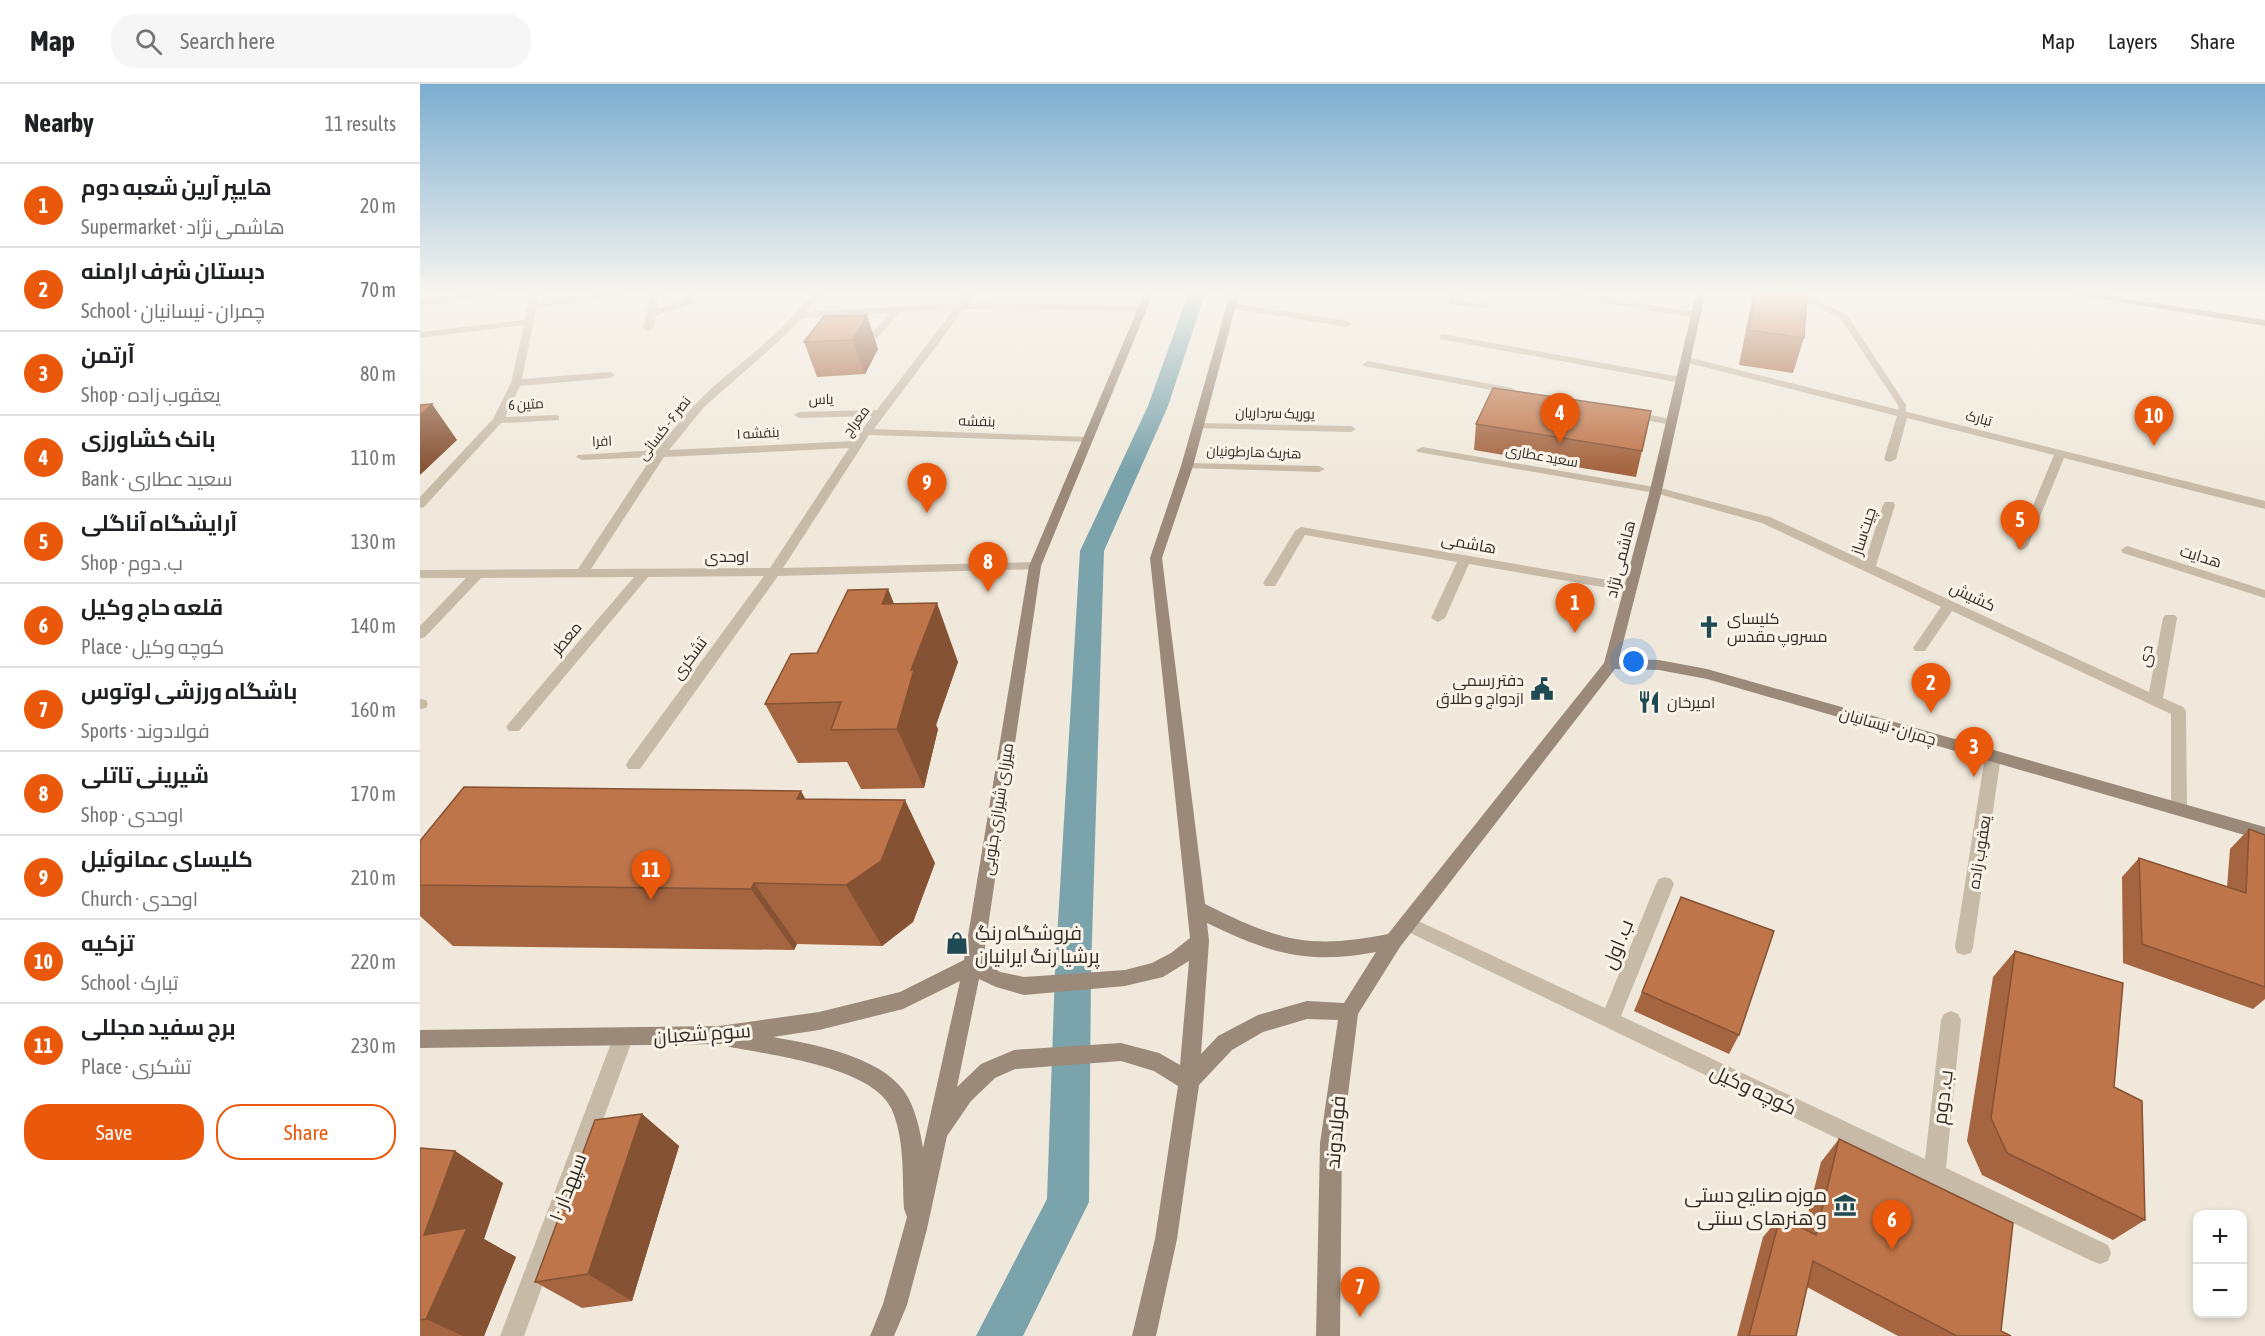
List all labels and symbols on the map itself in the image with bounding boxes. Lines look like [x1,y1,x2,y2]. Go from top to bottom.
street label: یاس [808,391,834,407]
street label: نصر ۶ - کسائی [634,393,694,463]
pin: 4 [1540,394,1580,443]
street label: متین 6 [508,395,544,413]
pin: 10 [2134,396,2174,446]
street label: معراج [839,403,873,440]
street label: یوریک سرداریان [1235,404,1315,422]
street label: تبارک [1964,407,1994,429]
street label: بنفشه [958,412,996,430]
street label: بنفشه ۱ [736,424,780,442]
street label: افرا [591,432,613,450]
street label: هنریک هارطونیان [1206,442,1302,462]
street label: سعید عطاری [1505,442,1579,470]
pin: 9 [908,464,946,513]
pin: 5 [2000,500,2040,550]
street label: چیت‌ساز [1847,505,1882,559]
street label: هاشمی نژاد [1602,519,1640,600]
street label: هاشمی [1440,529,1498,559]
street label: هدایت [2178,541,2224,572]
pin: 8 [968,542,1008,592]
street label: اوحدی [705,547,749,567]
street label: کشیش [1946,578,1999,616]
pin: 1 [1556,584,1594,633]
place label: کلیسای مسروپ مقدس [1727,609,1828,648]
church icon: کلیسای مسروپ مقدس [1696,614,1722,640]
street label: معطر [546,618,586,659]
street label: تشکری [668,633,712,684]
street label: دی [2134,644,2158,669]
your location [1619,647,1648,676]
pin: 2 [1912,664,1950,713]
place label: دفتر رسمی ازدواج و طلاق [1436,671,1524,710]
public building icon: دفتر رسمی ازدواج و طلاق [1529,676,1555,702]
restaurant icon: امیرخان [1636,689,1662,715]
place label: امیرخان [1667,693,1715,713]
street label: چمران - نیسانیان [1837,704,1938,751]
pin: 3 [1954,728,1994,777]
street label: میرزای شیرازی جنوبی [978,741,1018,877]
street label: یعقوب زاده [1964,813,1995,890]
pin: 11 [632,850,670,900]
street label: ب. اول [1597,916,1639,973]
place label: فروشگاه رنگِ پرشیا رنگ ایرانیان [975,921,1100,969]
shop icon: فروشگاه رنگِ پرشیا رنگ ایرانیان [944,930,970,956]
street label: سوم شعبان [652,1018,752,1051]
street label: کوچه وکیل [1706,1059,1801,1121]
street label: ب. دوم [1927,1068,1960,1126]
street label: فولادوند [1320,1095,1351,1170]
street label: سپهدار ۱۰ [544,1150,592,1225]
place label: موزه صنایع دستی و هنرهای سنتی [1684,1183,1827,1231]
museum icon: موزه صنایع دستی و هنرهای سنتی [1832,1192,1858,1218]
pin: 6 [1872,1200,1912,1250]
pin: 7 [1340,1268,1380,1317]

